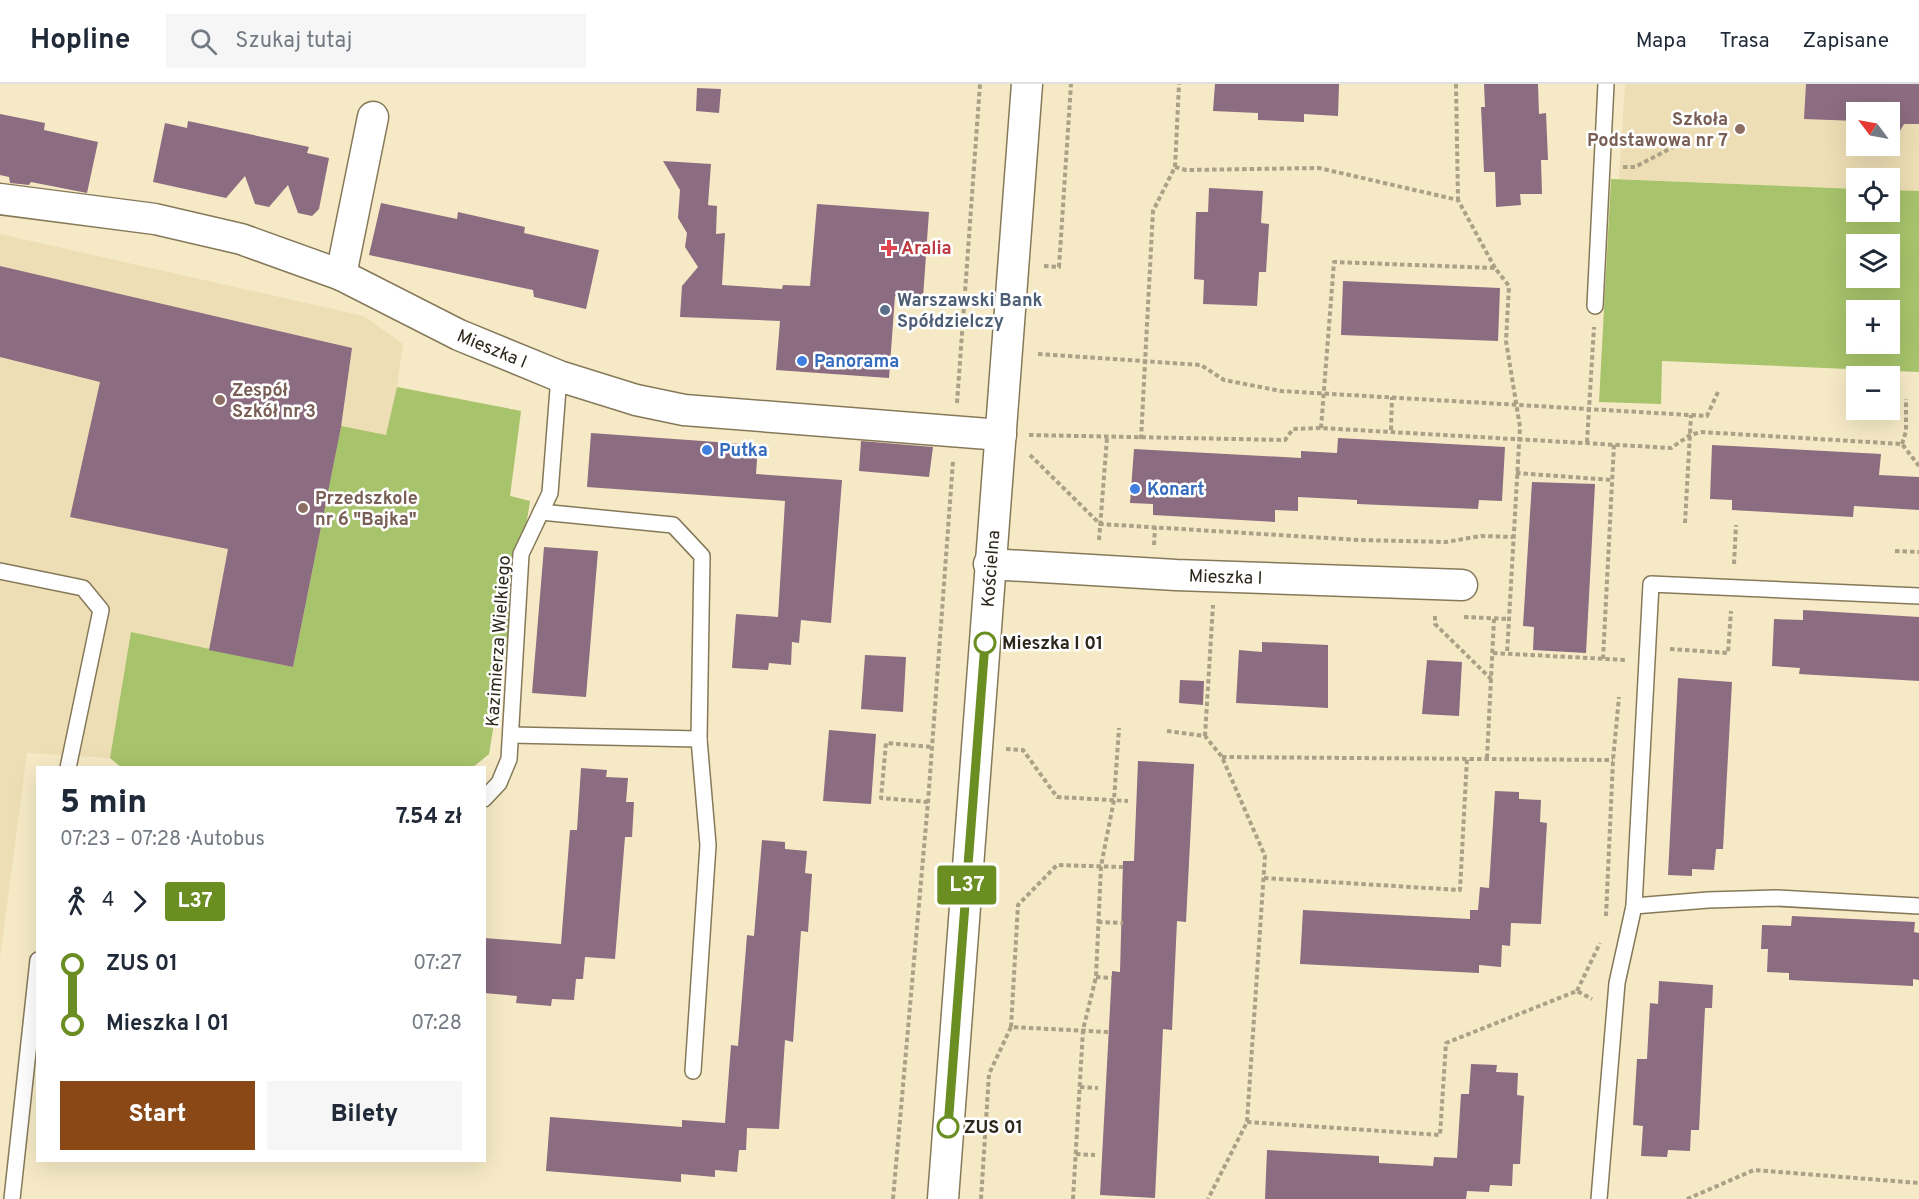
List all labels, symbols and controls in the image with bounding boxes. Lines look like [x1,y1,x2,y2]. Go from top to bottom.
search box [166,14,586,68]
text: Hopline [30,23,130,59]
icon: search [187,25,220,58]
text: Szukaj tutaj [235,28,352,55]
text: Mapa [1636,28,1687,55]
text: Trasa [1720,28,1769,55]
text: Zapisane [1802,28,1889,55]
north arrow [1846,102,1900,156]
map controls [1846,102,1900,420]
place label: Szkoła Podstawowa nr 7 [1587,109,1728,153]
marker: Szkoła Podstawowa nr 7 [1733,122,1747,136]
button: locate [1846,168,1900,222]
button: layers [1846,234,1900,288]
place label: Aralia [901,238,952,261]
marker: Aralia [882,241,896,255]
place label: Warszawski Bank Spółdzielczy [897,290,1043,334]
button: + [1846,300,1900,354]
marker: Warszawski Bank Spółdzielczy [878,303,892,317]
street label: Mieszka I [453,325,530,375]
place label: Panorama [814,351,899,374]
marker: Panorama [795,354,809,368]
button: − [1846,366,1900,420]
place label: Zespół Szkół nr 3 [232,380,316,424]
marker: Zespół Szkół nr 3 [213,393,227,407]
place label: Putka [719,440,768,463]
marker: Putka [700,443,714,457]
place label: Konart [1147,479,1204,502]
marker: Konart [1128,482,1142,496]
place label: Przedszkole nr 6 "Bajka" [315,488,418,532]
marker: Przedszkole nr 6 "Bajka" [296,501,310,515]
street label: Kościelna [978,529,1006,608]
street label: Kazimierza Wielkiego [482,555,517,728]
street label: Mieszka I [1188,565,1263,591]
marker: Mieszka I 01 [974,632,996,654]
place label: Mieszka I 01 [1002,633,1103,656]
text: 5 min [60,783,147,825]
text: 7.54 zł [396,804,462,831]
text: 07:23 – 07:28 · Autobus [60,827,265,853]
line badge: L37 [932,866,1002,904]
text: L37 [949,872,985,899]
icon: walk [60,885,93,918]
icon: forward [123,885,156,918]
text: 4 [102,888,114,914]
text: L37 [177,888,213,915]
text: ZUS 01 [106,951,178,978]
text: 07:27 [413,951,462,977]
text: Mieszka I 01 [106,1011,230,1038]
text: 07:28 [411,1011,462,1037]
button: Start [60,1081,255,1150]
button: Bilety [267,1081,462,1150]
marker: ZUS 01 [937,1116,959,1138]
place label: ZUS 01 [964,1117,1023,1140]

